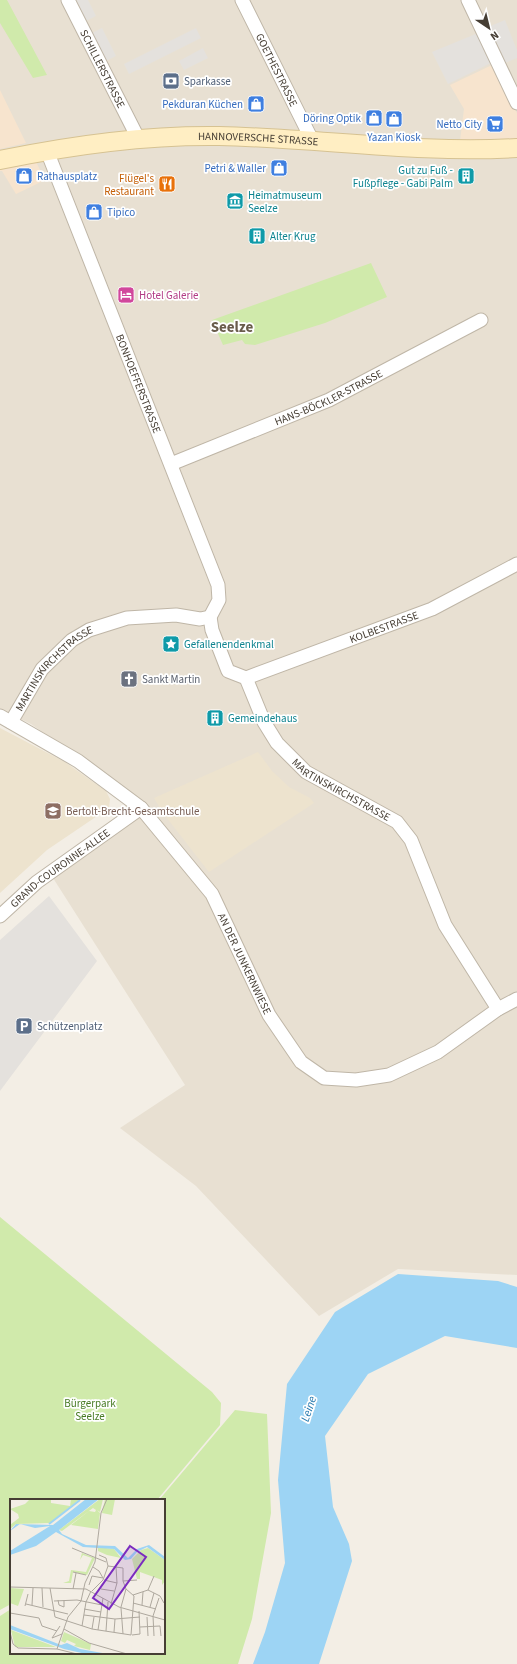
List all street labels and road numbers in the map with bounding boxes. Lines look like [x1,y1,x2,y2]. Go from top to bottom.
street label: SCHILLERSTRASSE [77,27,129,111]
street label: GOETHESTRASSE [252,31,302,109]
street label: HANNOVERSCHE STRASSE [198,128,319,149]
street label: BONHOEFFERSTRASSE [112,332,165,435]
street label: HANS-BÖCKLER-STRASSE [272,366,385,429]
street label: KOLBESTRASSE [347,607,420,646]
street label: MARTINSKIRCHSTRASSE [12,622,94,714]
street label: MARTINSKIRCHSTRASSE [289,755,393,825]
street label: GRAND-COURONNE-ALLEE [7,825,113,911]
street label: AN DER JUNKERNWIESE [214,910,275,1017]

